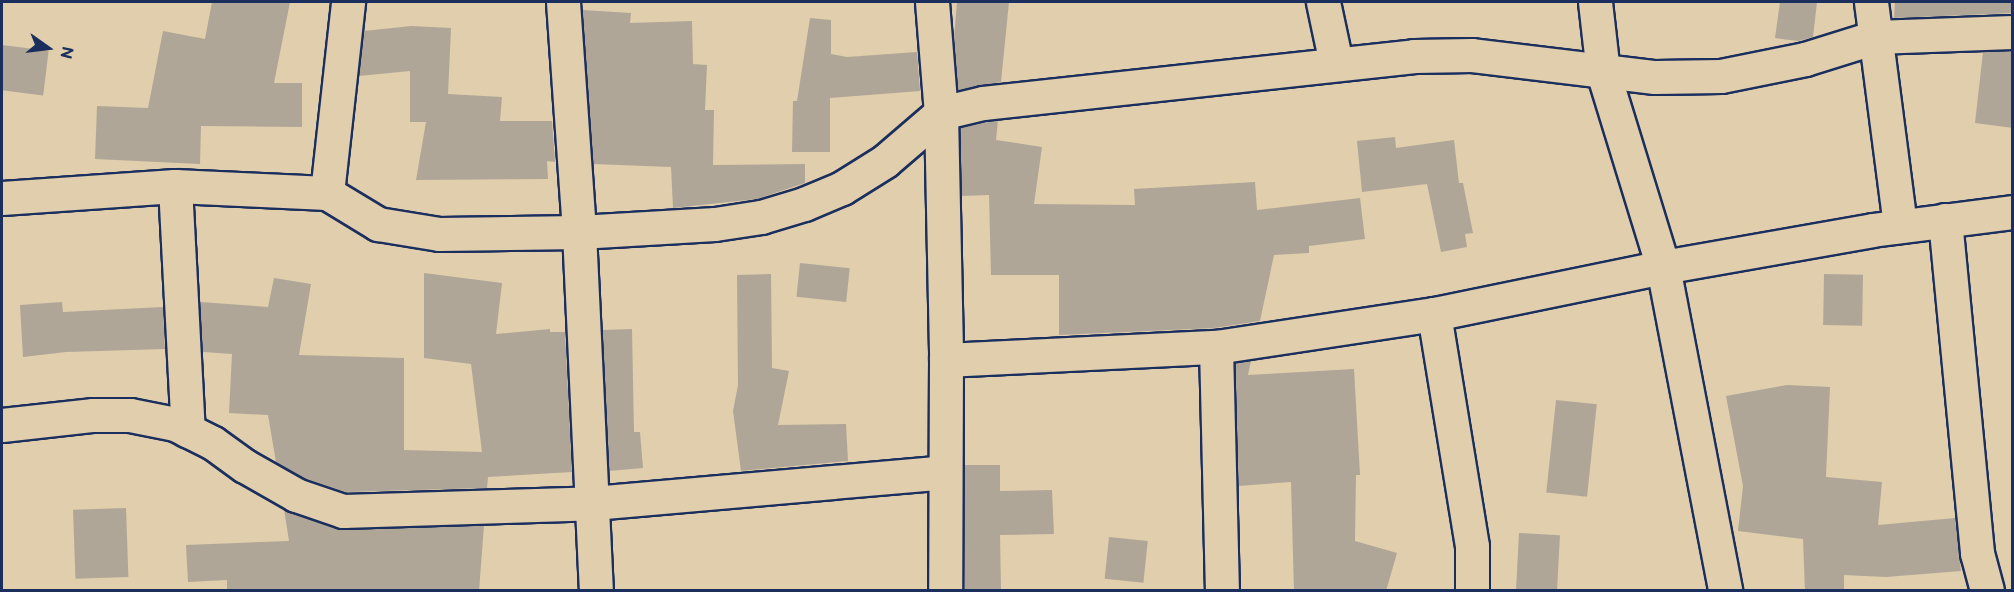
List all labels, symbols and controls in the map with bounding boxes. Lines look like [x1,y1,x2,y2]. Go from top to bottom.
north arrow [18,18,78,78]
text: N [55,44,77,61]

